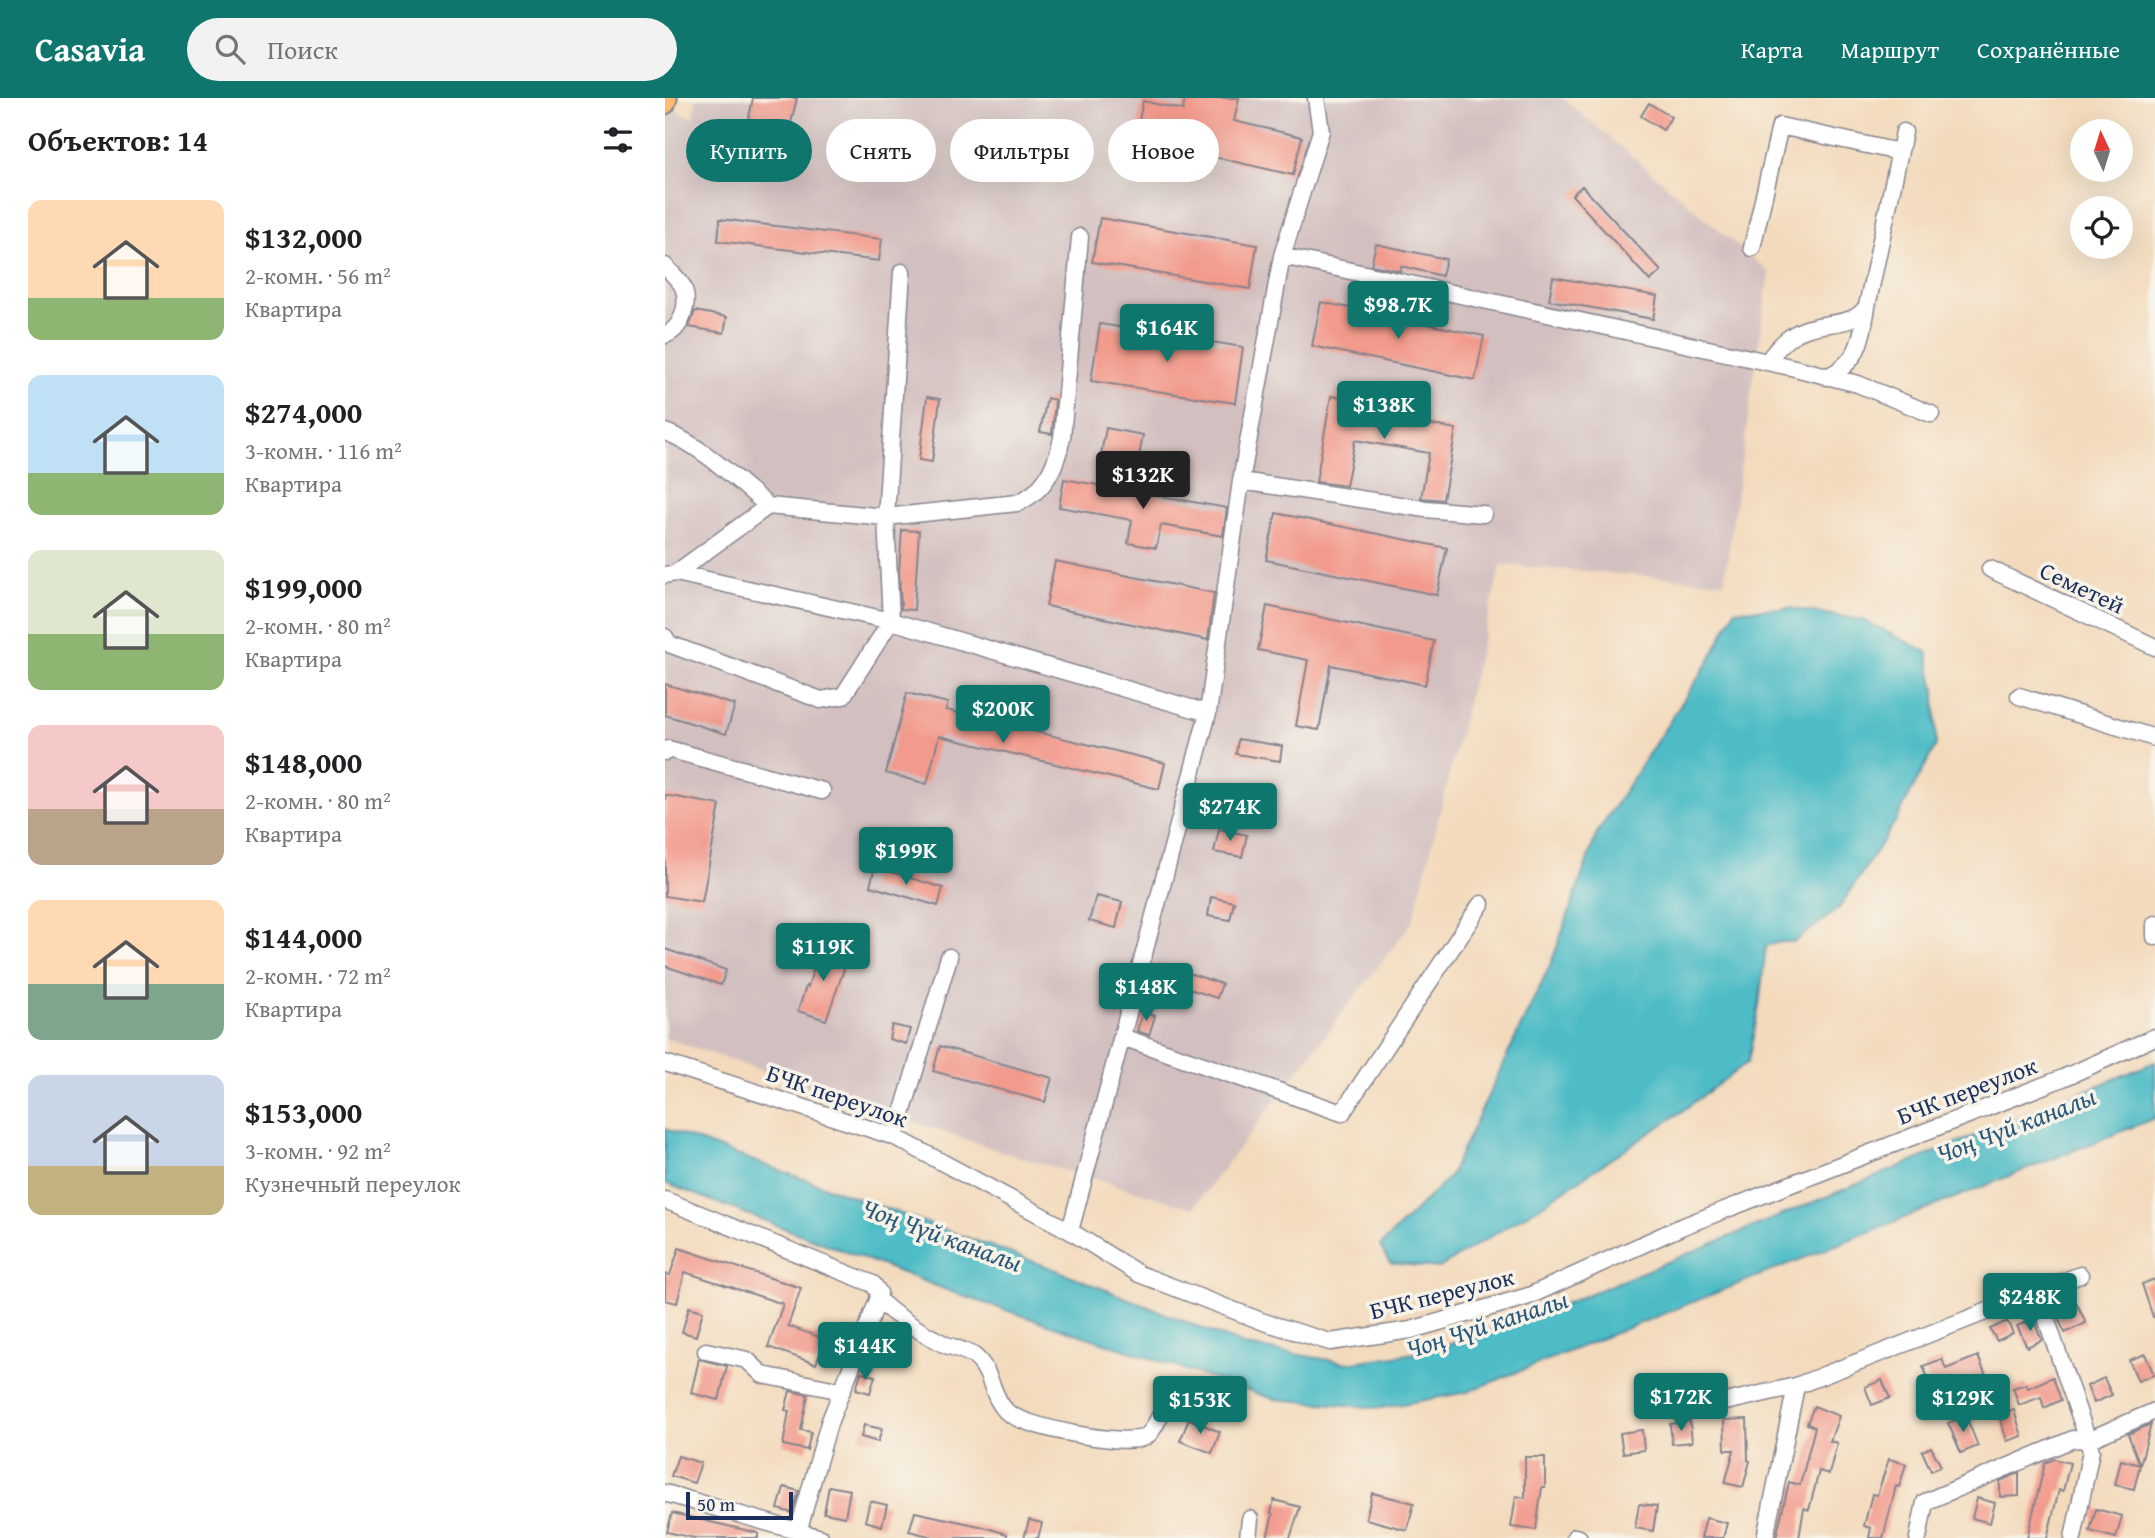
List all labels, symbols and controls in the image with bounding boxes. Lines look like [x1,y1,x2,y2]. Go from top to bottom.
search box [187,18,677,81]
text: Casavia [35,25,145,73]
icon: search [211,30,249,68]
text: Поиск [267,30,338,69]
text: Карта [1741,32,1803,67]
text: Маршрут [1841,32,1939,67]
text: Сохранённые [1977,32,2120,67]
text: Объектов: 14 [28,118,208,162]
chip: Купить [686,119,812,182]
chip: Снять [826,119,936,182]
chip: Фильтры [950,119,1094,182]
chip: Новое [1108,119,1219,182]
north arrow [2070,119,2133,182]
map controls [2070,119,2133,259]
icon: filters [599,121,637,159]
button: locate [2070,196,2133,259]
text: $132,000 [245,215,362,259]
icon: home [84,228,168,312]
text: 2-комн. · 56 m² [245,259,391,292]
pin: $98.7K [1341,282,1455,341]
text: $98.7K [1364,287,1432,320]
text: Квартира [245,292,342,325]
pin: $164K [1118,304,1216,364]
text: $164K [1136,310,1198,343]
pin: $138K [1335,382,1433,441]
text: $138K [1353,387,1415,420]
text: $274,000 [245,390,362,434]
icon: home [84,403,168,487]
text: 3-комн. · 116 m² [245,434,402,467]
pin: $132K [1094,452,1192,511]
text: $132K [1112,457,1174,490]
text: Квартира [245,467,342,500]
street label: Семетей [2034,553,2130,622]
text: $199,000 [245,565,362,609]
icon: home [84,578,168,662]
text: 2-комн. · 80 m² [245,609,391,642]
text: Квартира [245,642,342,675]
pin: $200K [954,686,1052,745]
text: $200K [972,691,1034,724]
text: $148,000 [245,740,362,784]
icon: home [84,753,168,837]
text: 2-комн. · 80 m² [245,784,391,817]
pin: $274K [1181,784,1279,843]
text: $274K [1199,789,1261,822]
text: Квартира [245,817,342,850]
pin: $199K [857,828,955,887]
text: $199K [875,833,937,866]
text: $144,000 [245,915,362,959]
pin: $119K [774,924,872,983]
icon: home [84,928,168,1012]
text: $119K [792,929,854,962]
text: 2-комн. · 72 m² [245,959,391,992]
pin: $148K [1097,964,1195,1023]
text: $148K [1115,969,1177,1002]
text: Квартира [245,992,342,1025]
street label: БЧК переулок [1892,1048,2042,1133]
street label: БЧК переулок [762,1055,913,1136]
water label: Чоң Чүй каналы [1930,1076,2101,1173]
text: $153,000 [245,1090,362,1134]
icon: home [84,1103,168,1187]
text: 3-комн. · 92 m² [245,1134,391,1167]
text: Кузнечный переулок [245,1167,461,1200]
water label: Чоң Чүй каналы [856,1187,1028,1282]
street label: БЧК переулок [1366,1259,1518,1328]
pin: $248K [1981,1274,2079,1333]
water label: Чоң Чүй каналы [1401,1279,1573,1368]
text: $248K [1999,1279,2061,1312]
pin: $144K [816,1322,914,1382]
text: $144K [834,1328,896,1361]
pin: $172K [1632,1374,1730,1433]
pin: $129K [1914,1374,2012,1434]
pin: $153K [1151,1376,1249,1436]
text: $172K [1650,1379,1712,1412]
text: $129K [1932,1380,1994,1413]
text: $153K [1169,1382,1231,1415]
scale bar [686,1489,793,1521]
text: 50 m [697,1490,735,1518]

